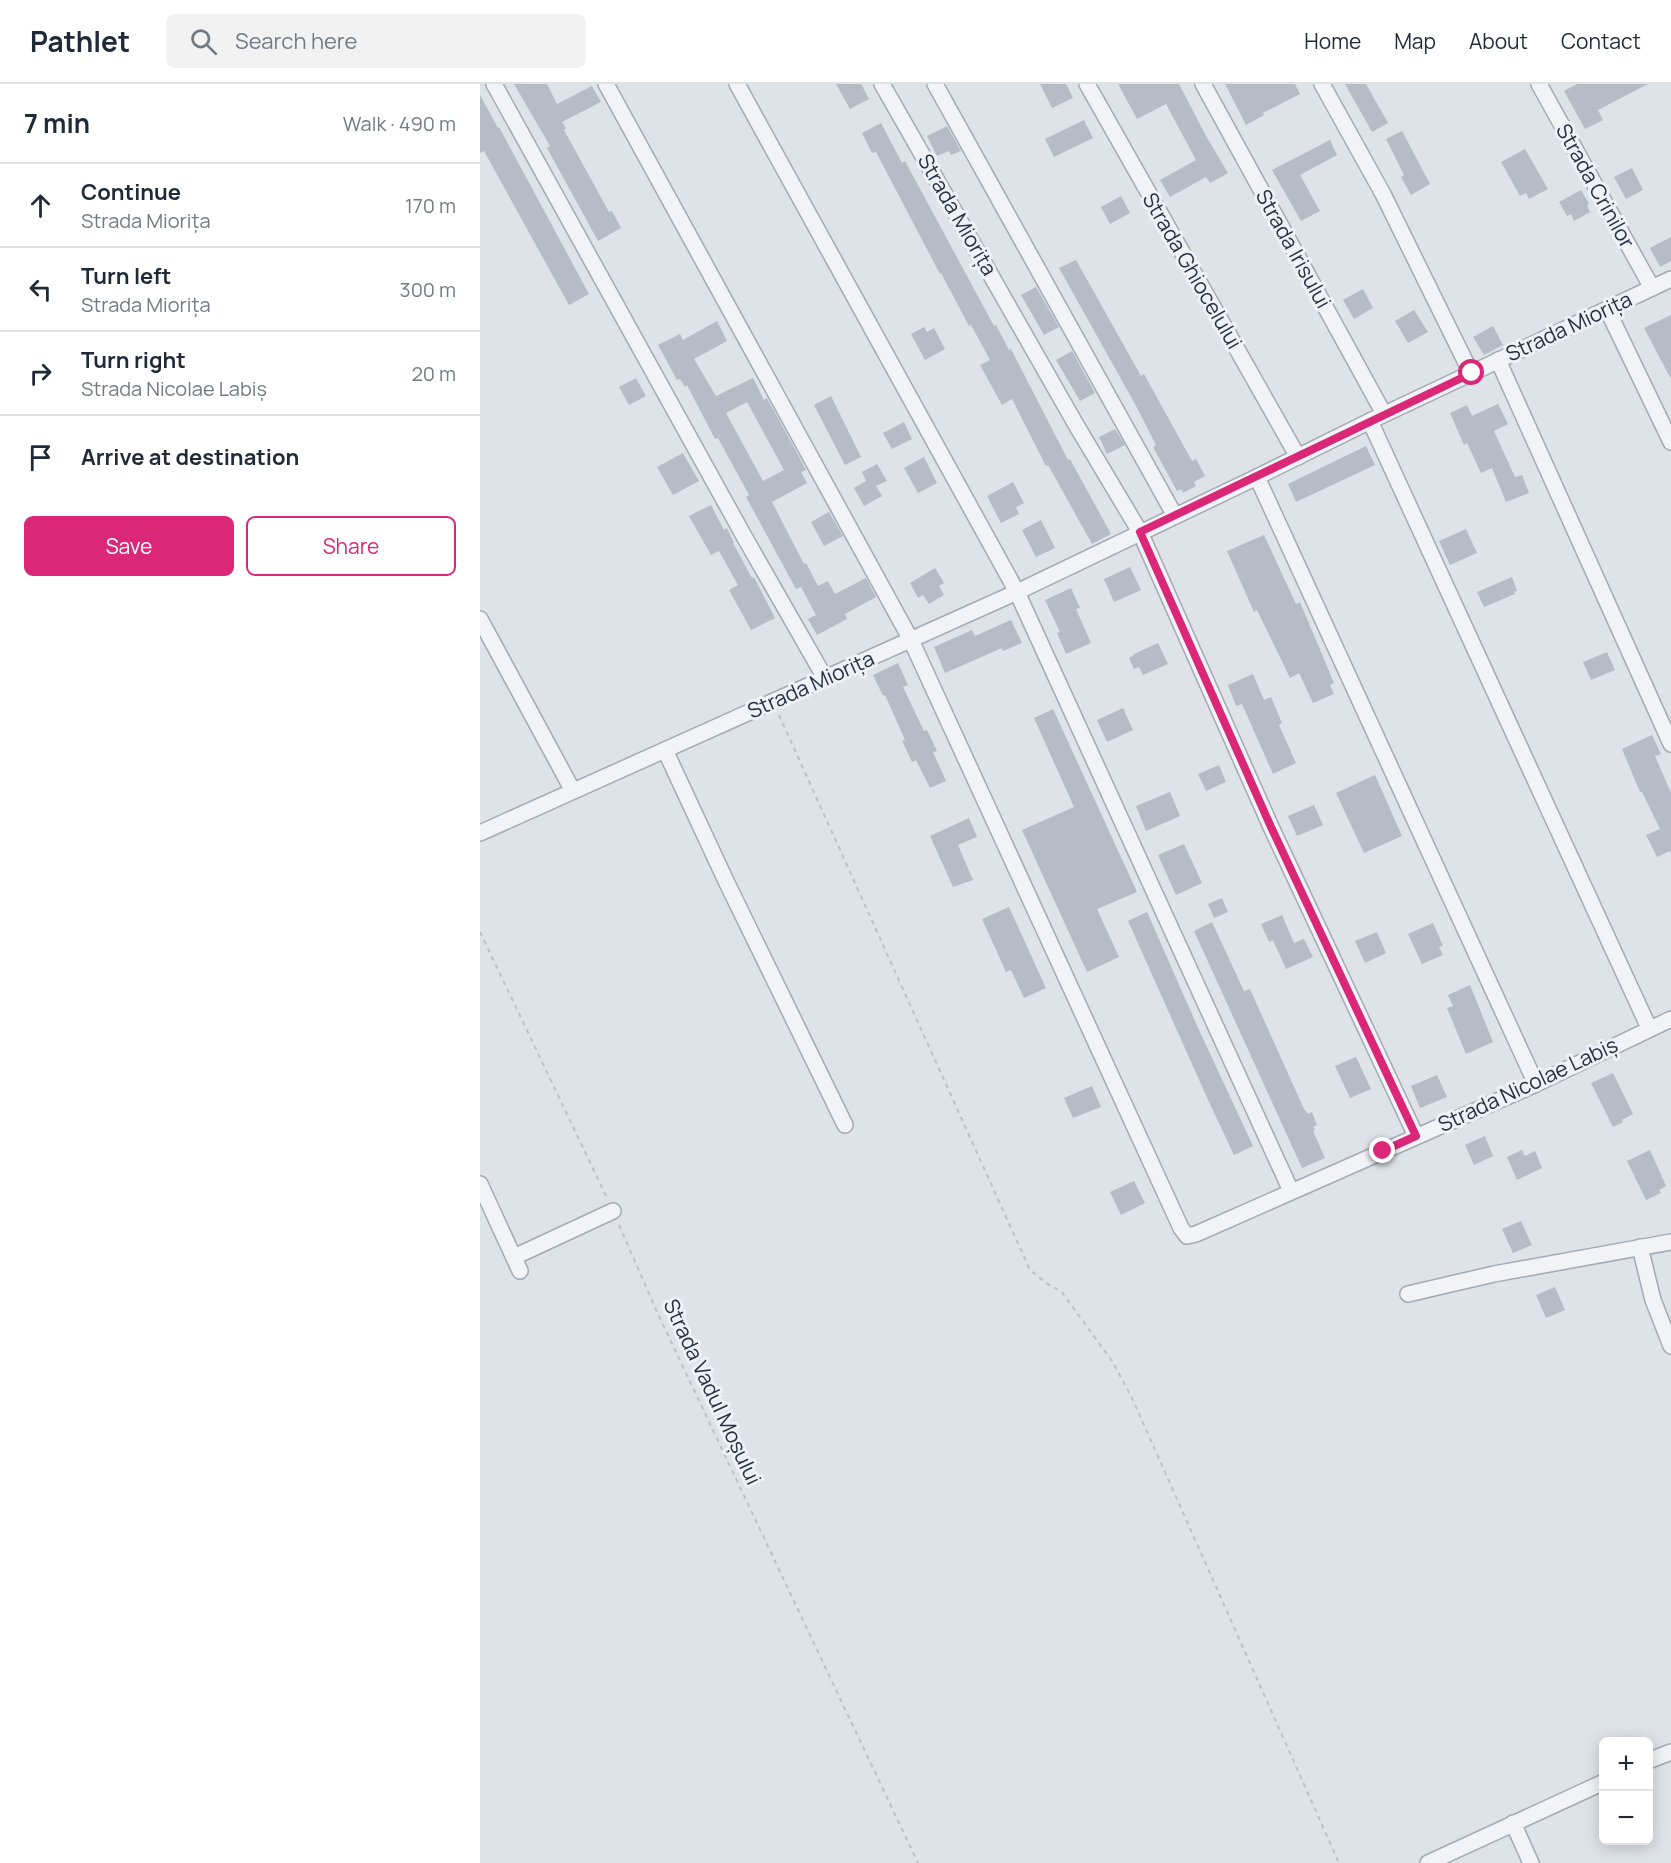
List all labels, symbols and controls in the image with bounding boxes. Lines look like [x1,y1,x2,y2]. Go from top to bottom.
search box [166,14,586,68]
text: Pathlet [30,22,130,60]
icon: search [187,25,220,58]
text: Search here [235,26,357,56]
text: Home [1304,27,1361,55]
text: Map [1394,27,1436,55]
text: About [1469,27,1528,55]
text: Contact [1561,27,1641,55]
text: 7 min [24,105,90,141]
text: Walk · 490 m [343,110,456,137]
street label: Strada Crinilor [1550,118,1642,253]
street label: Strada Miorița [912,149,1004,280]
text: Continue [81,177,181,207]
street label: Strada Irisului [1250,184,1338,313]
street label: Strada Ghiocelului [1137,187,1249,354]
icon: ahead [24,189,57,222]
text: 170 m [405,192,456,219]
text: Strada Miorița [81,207,211,234]
text: Turn left [81,261,171,291]
icon: left [24,273,57,306]
text: 300 m [400,276,456,303]
street label: Strada Miorița [1501,285,1636,368]
text: Strada Miorița [81,291,211,318]
text: Turn right [81,345,186,375]
icon: right [24,357,57,390]
route start [1458,359,1484,385]
text: 20 m [411,360,456,387]
text: Strada Nicolae Labiș [81,375,267,402]
icon: arrive [24,441,57,474]
text: Arrive at destination [81,442,299,472]
button: Save [24,516,234,576]
button: Share [246,516,456,576]
street label: Strada Miorița [743,644,878,725]
street label: Strada Nicolae Labiș [1433,1030,1622,1138]
route end [1369,1137,1395,1163]
street label: Strada Vadul Moșului [658,1294,768,1489]
map controls [1599,1737,1653,1845]
button: + [1599,1737,1653,1791]
button: − [1599,1791,1653,1845]

